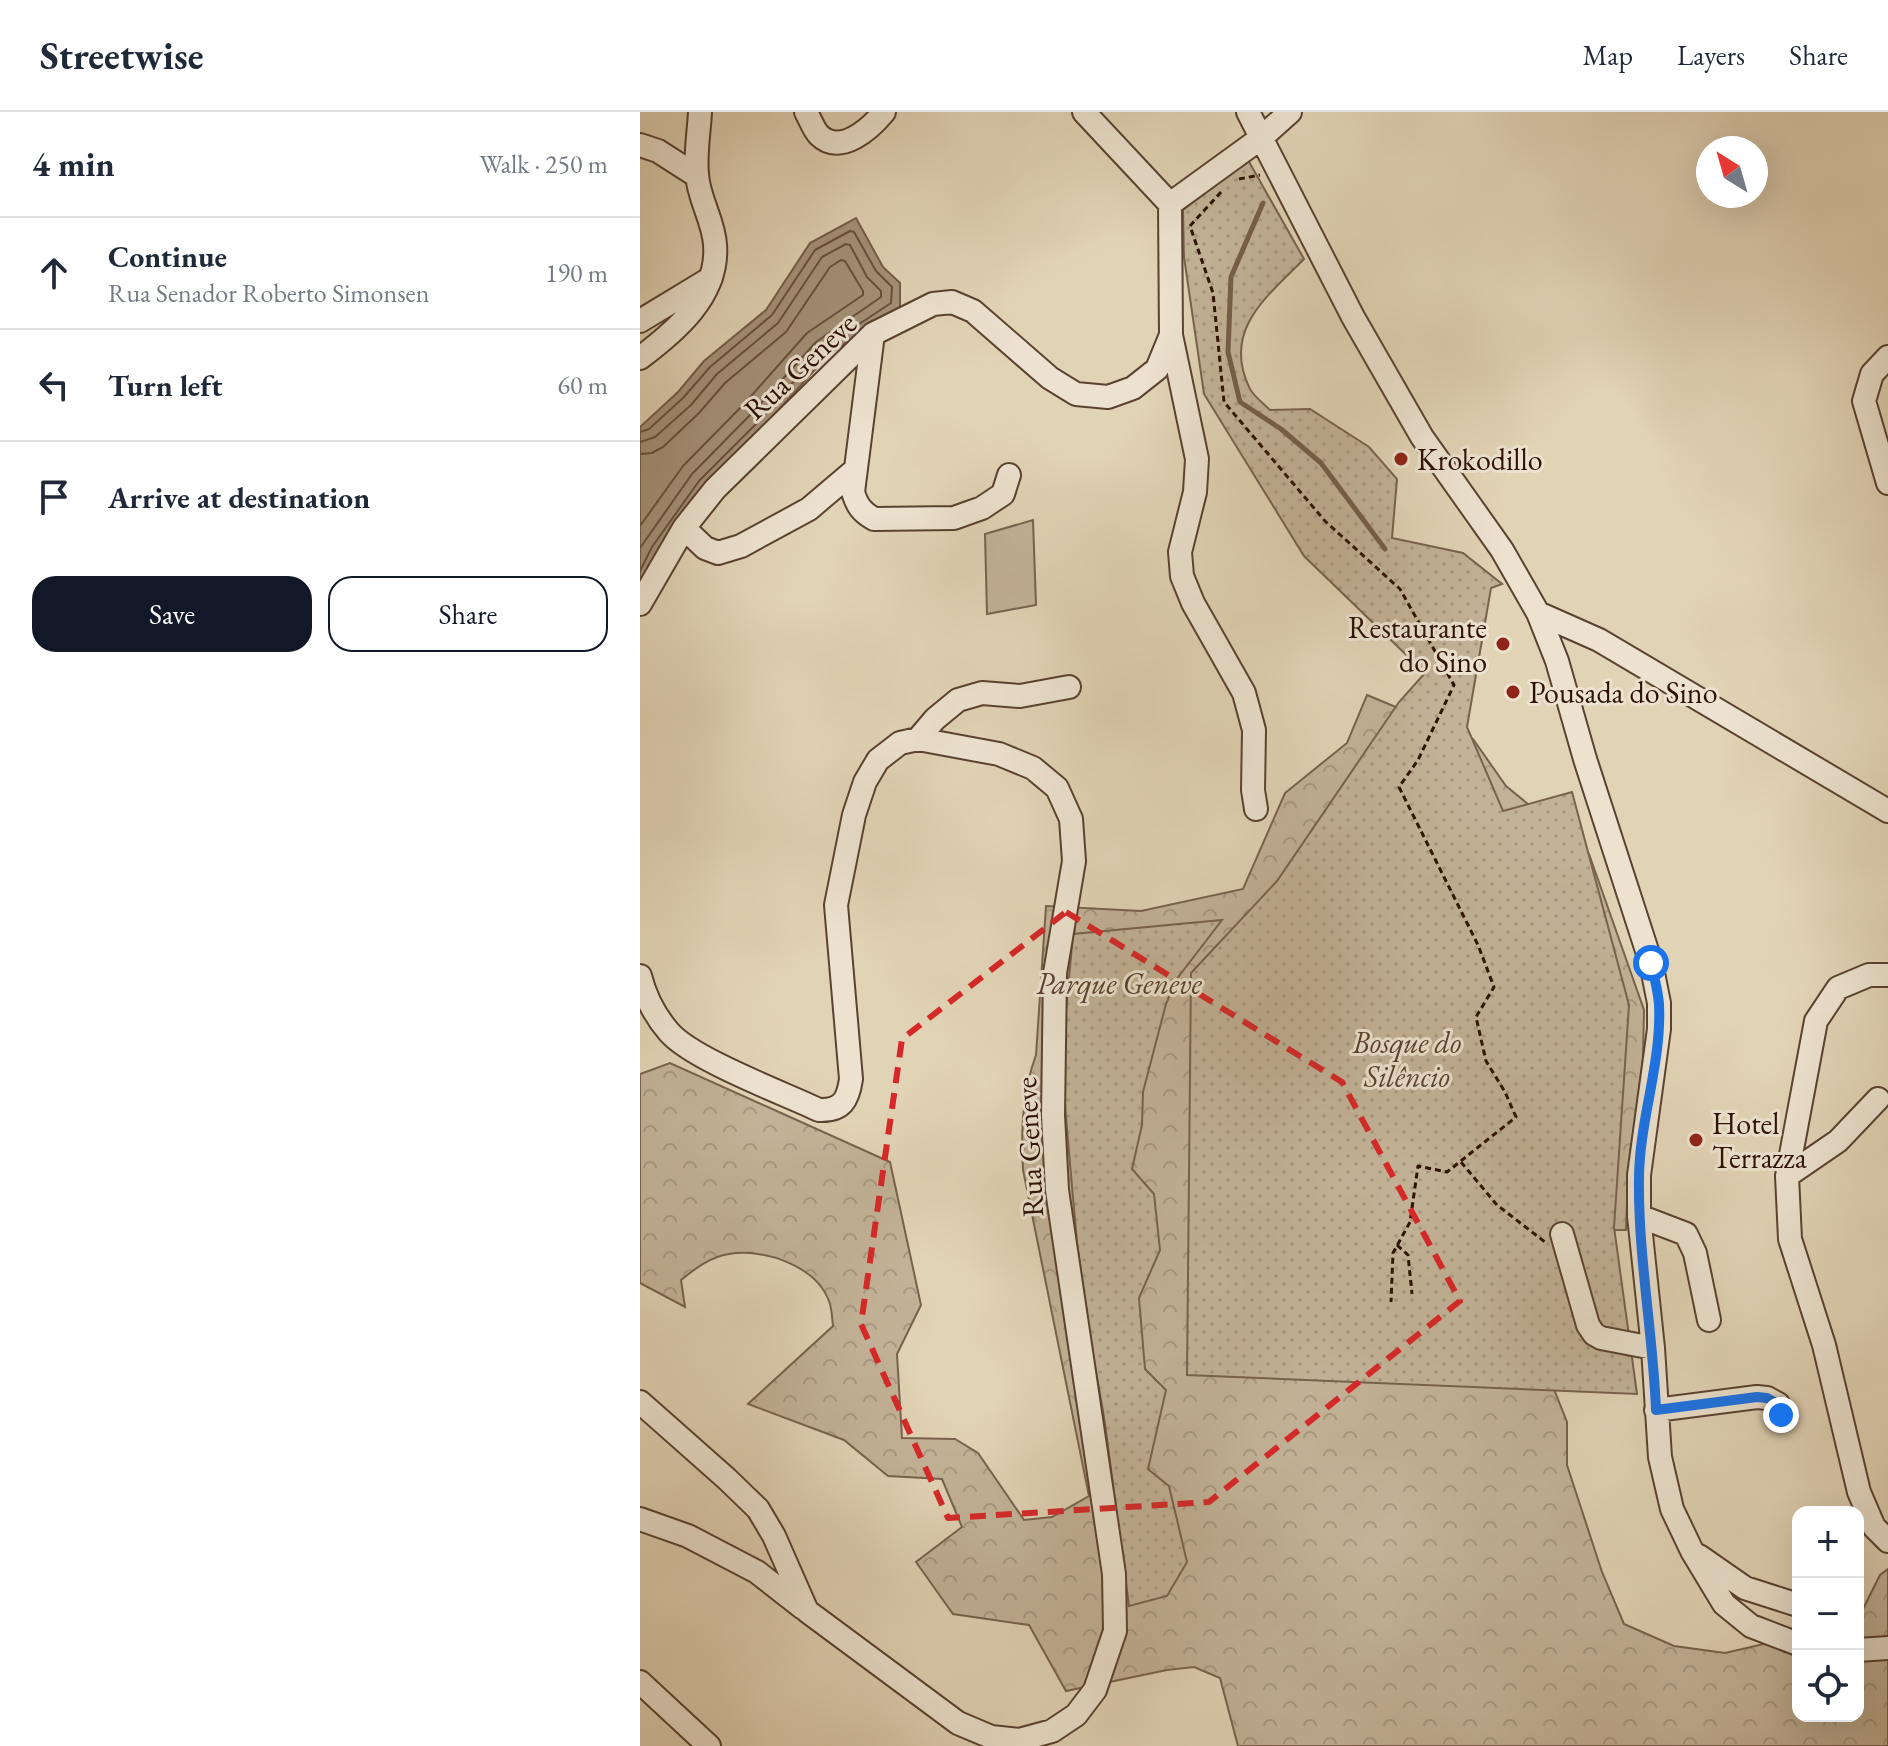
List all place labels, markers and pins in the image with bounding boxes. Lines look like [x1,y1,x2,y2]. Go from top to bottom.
place label: Krokodillo [1417,440,1543,479]
marker: Krokodillo [1392,450,1410,468]
place label: Restaurante do Sino [1348,608,1487,681]
marker: Restaurante do Sino [1494,635,1512,653]
place label: Pousada do Sino [1529,673,1718,712]
marker: Pousada do Sino [1504,683,1522,701]
place label: Hotel Terrazza [1712,1104,1807,1177]
marker: Hotel Terrazza [1687,1131,1705,1149]

